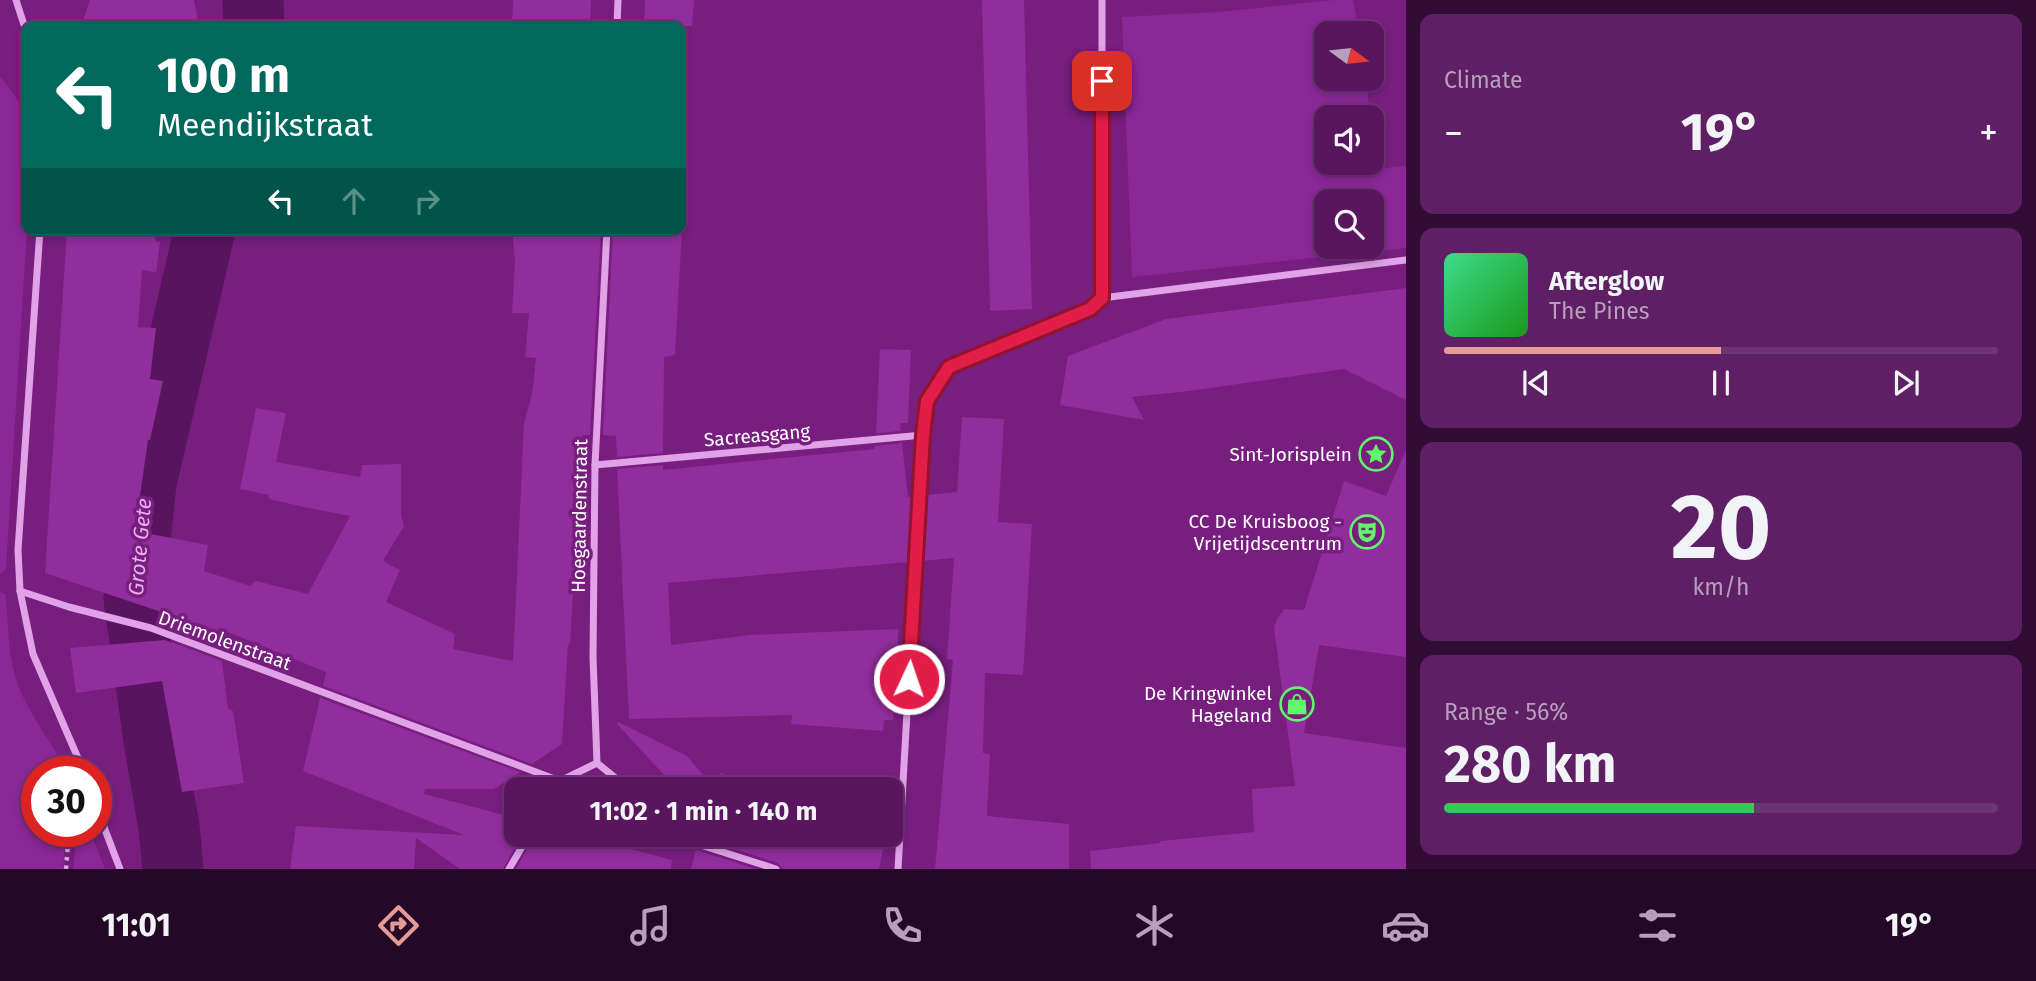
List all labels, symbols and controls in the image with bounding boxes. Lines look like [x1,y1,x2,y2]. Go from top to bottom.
north arrow [1314,21,1384,91]
map controls [1314,21,1384,259]
text: 100 m [157,46,290,105]
icon: left [42,49,133,140]
pin [1072,51,1132,111]
icon: arrive [1083,62,1121,100]
text: Climate [1444,66,1523,94]
text: 19° [1681,101,1761,164]
button: sound [1314,105,1384,175]
text: Meendijkstraat [157,106,373,144]
text: − [1444,110,1463,156]
text: + [1979,110,1998,156]
icon: left [262,182,300,220]
icon: ahead [335,182,373,220]
icon: right [408,182,446,220]
button: search [1314,189,1384,259]
text: Afterglow [1549,266,1664,297]
text: The Pines [1549,297,1650,325]
icon: previous [1517,364,1555,402]
icon: pause [1702,364,1740,402]
icon: next [1887,364,1925,402]
street label: Sacreasgang [703,419,811,452]
place icon: Sint-Jorisplein [1357,435,1395,473]
street label: Hoegaardenstraat [567,439,592,593]
place label: Sint-Jorisplein [1230,443,1352,466]
text: 20 [1671,473,1771,582]
water label: Grote Gete [123,497,157,597]
place label: CC De Kruisboog - Vrijetijdscentrum [1189,510,1342,555]
theatre icon: CC De Kruisboog - Vrijetijdscentrum [1348,513,1386,551]
text: km/h [1693,573,1749,601]
street label: Driemolenstraat [155,606,294,675]
position arrow [872,642,946,716]
place label: De Kringwinkel Hageland [1144,682,1272,727]
shop icon: De Kringwinkel Hageland [1278,685,1316,723]
text: Range · 56% [1444,698,1568,726]
text: 280 km [1444,733,1616,796]
speed limit sign: 30 [21,756,112,847]
text: 11:02 · 1 min · 140 m [589,796,818,827]
icon: directions [374,901,423,950]
icon: music [626,901,675,950]
icon: phone [878,901,927,950]
icon: climate [1130,901,1179,950]
icon: car [1381,901,1430,950]
icon: filters [1633,901,1682,950]
text: 11:01 [101,906,171,944]
text: 19° [1885,906,1935,944]

